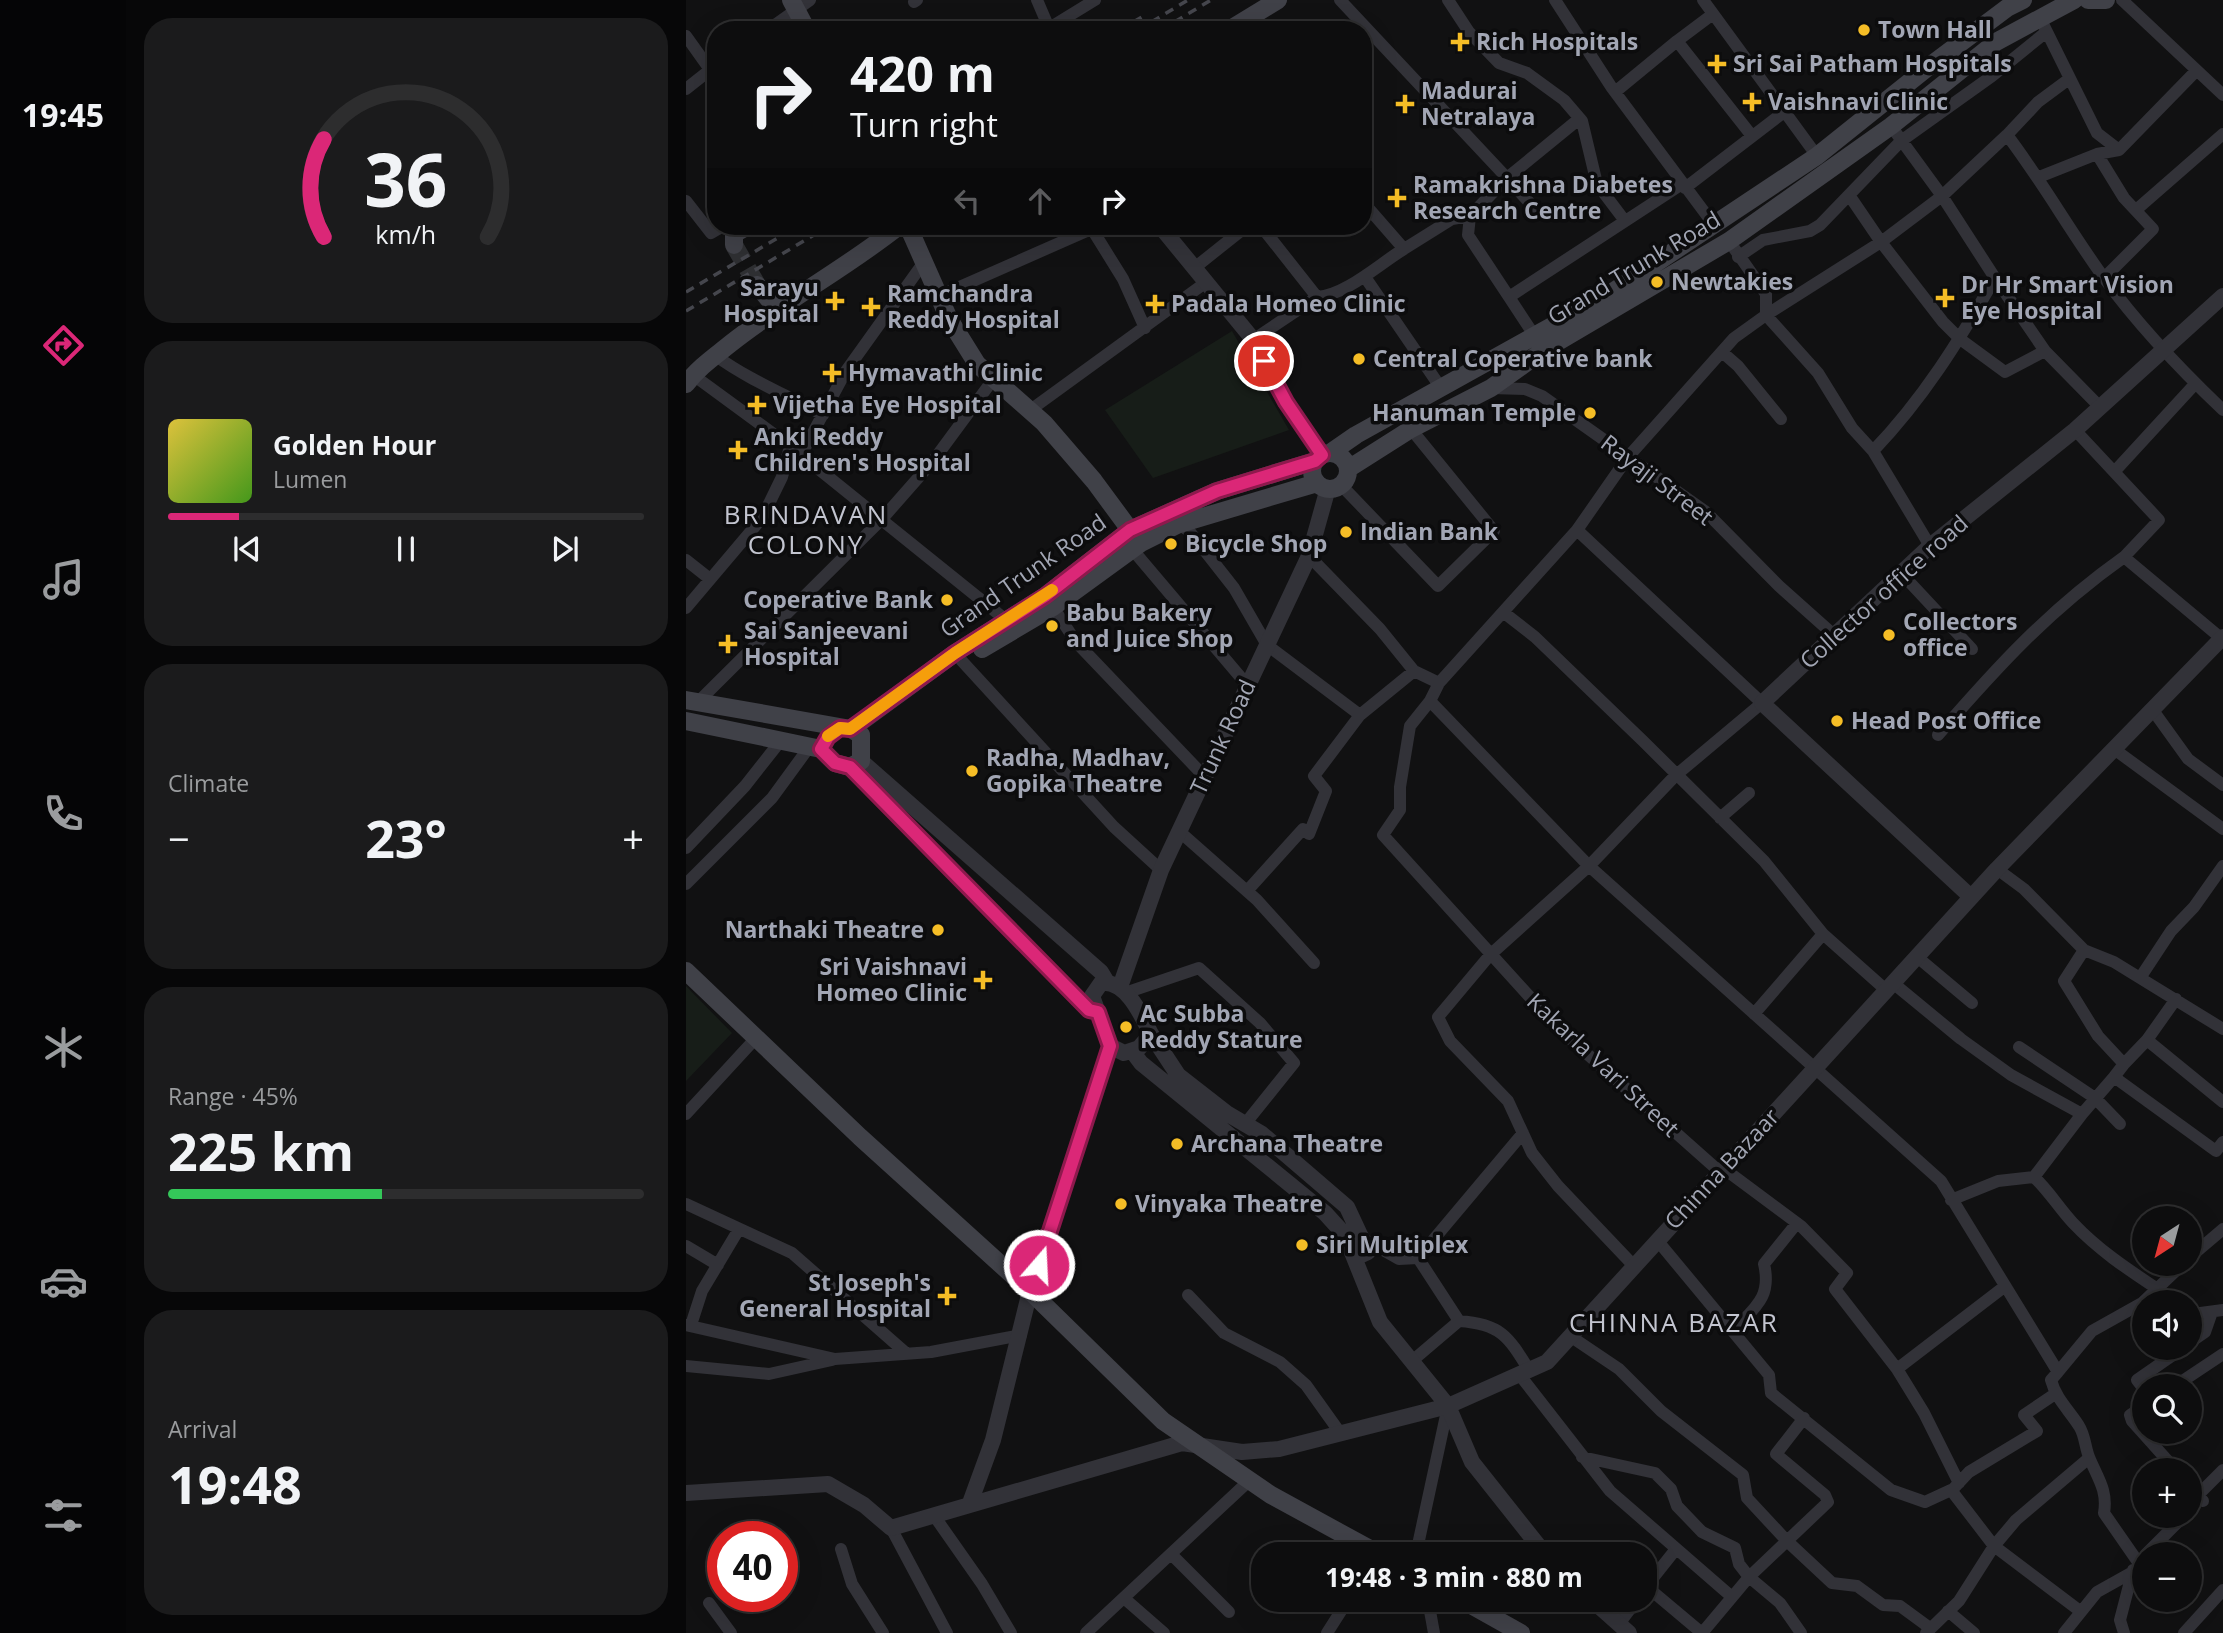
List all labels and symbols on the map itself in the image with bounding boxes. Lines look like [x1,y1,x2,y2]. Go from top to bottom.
place label: Town Hall [1878,13,1992,45]
marker: Town Hall [1856,22,1872,38]
place label: Rich Hospitals [1476,25,1638,57]
marker: Rich Hospitals [1450,32,1470,52]
place label: Sri Sai Patham Hospitals [1733,47,2012,79]
marker: Sri Sai Patham Hospitals [1707,54,1727,74]
place label: Madurai Netralaya [1421,74,1536,132]
place label: Vaishnavi Clinic [1768,85,1948,117]
marker: Vaishnavi Clinic [1742,92,1762,112]
marker: Madurai Netralaya [1395,94,1415,114]
place label: Ramakrishna Diabetes Research Centre [1413,168,1673,226]
marker: Ramakrishna Diabetes Research Centre [1387,188,1407,208]
street label: Grand Trunk Road [1541,203,1726,331]
place label: Newtakies [1671,265,1793,297]
place label: Dr Hr Smart Vision Eye Hospital [1961,268,2174,326]
place label: Sarayu Hospital [723,271,819,329]
marker: Newtakies [1649,274,1665,290]
place label: Ramchandra Reddy Hospital [887,277,1060,335]
place label: Padala Homeo Clinic [1171,287,1406,319]
marker: Dr Hr Smart Vision Eye Hospital [1935,288,1955,308]
marker: Sarayu Hospital [825,291,845,311]
marker: Padala Homeo Clinic [1145,294,1165,314]
marker: Ramchandra Reddy Hospital [861,297,881,317]
pin [1234,331,1294,391]
place label: Central Coperative bank [1373,342,1653,374]
marker: Central Coperative bank [1351,351,1367,367]
place label: Hymavathi Clinic [848,356,1043,388]
marker: Hymavathi Clinic [822,363,842,383]
place label: Vijetha Eye Hospital [773,388,1002,420]
marker: Vijetha Eye Hospital [747,395,767,415]
place label: Hanuman Temple [1372,396,1576,428]
marker: Hanuman Temple [1582,405,1598,421]
place label: Anki Reddy Children's Hospital [754,420,971,478]
street label: Rayaji Street [1595,426,1720,532]
marker: Anki Reddy Children's Hospital [728,440,748,460]
district label: BRINDAVAN COLONY [724,496,888,562]
street label: Grand Trunk Road [933,506,1112,645]
street label: Collector office road [1792,507,1974,676]
place label: Indian Bank [1360,515,1499,547]
marker: Indian Bank [1338,524,1354,540]
place label: Bicycle Shop [1185,527,1327,559]
marker: Bicycle Shop [1163,536,1179,552]
place label: Coperative Bank [743,583,934,615]
marker: Coperative Bank [939,592,955,608]
place label: Babu Bakery and Juice Shop [1066,596,1233,654]
place label: Collectors office [1903,605,2017,663]
place label: Sai Sanjeevani Hospital [744,614,909,672]
marker: Babu Bakery and Juice Shop [1044,618,1060,634]
marker: Collectors office [1881,627,1897,643]
marker: Sai Sanjeevani Hospital [718,634,738,654]
street label: Trunk Road [1182,674,1263,799]
place label: Head Post Office [1851,704,2041,736]
marker: Head Post Office [1829,713,1845,729]
place label: Radha, Madhav, Gopika Theatre [986,741,1170,799]
marker: Radha, Madhav, Gopika Theatre [964,763,980,779]
place label: Narthaki Theatre [725,913,924,945]
marker: Narthaki Theatre [930,922,946,938]
place label: Sri Vaishnavi Homeo Clinic [816,950,967,1008]
marker: Sri Vaishnavi Homeo Clinic [973,970,993,990]
street label: Kakarla Vari Street [1521,985,1687,1143]
place label: Ac Subba Reddy Stature [1140,997,1303,1055]
marker: Ac Subba Reddy Stature [1118,1019,1134,1035]
street label: Chinna Bazaar [1657,1100,1786,1236]
place label: Archana Theatre [1191,1127,1383,1159]
marker: Archana Theatre [1169,1136,1185,1152]
place label: Vinyaka Theatre [1135,1187,1323,1219]
marker: Vinyaka Theatre [1113,1196,1129,1212]
north arrow [2132,1206,2202,1276]
position arrow [1002,1228,1076,1302]
place label: Siri Multiplex [1316,1228,1469,1260]
marker: Siri Multiplex [1294,1237,1310,1253]
place label: St Joseph's General Hospital [739,1266,931,1324]
marker: St Joseph's General Hospital [937,1286,957,1306]
district label: CHINNA BAZAR [1569,1304,1779,1340]
speed limit sign: 40 [707,1521,798,1612]

